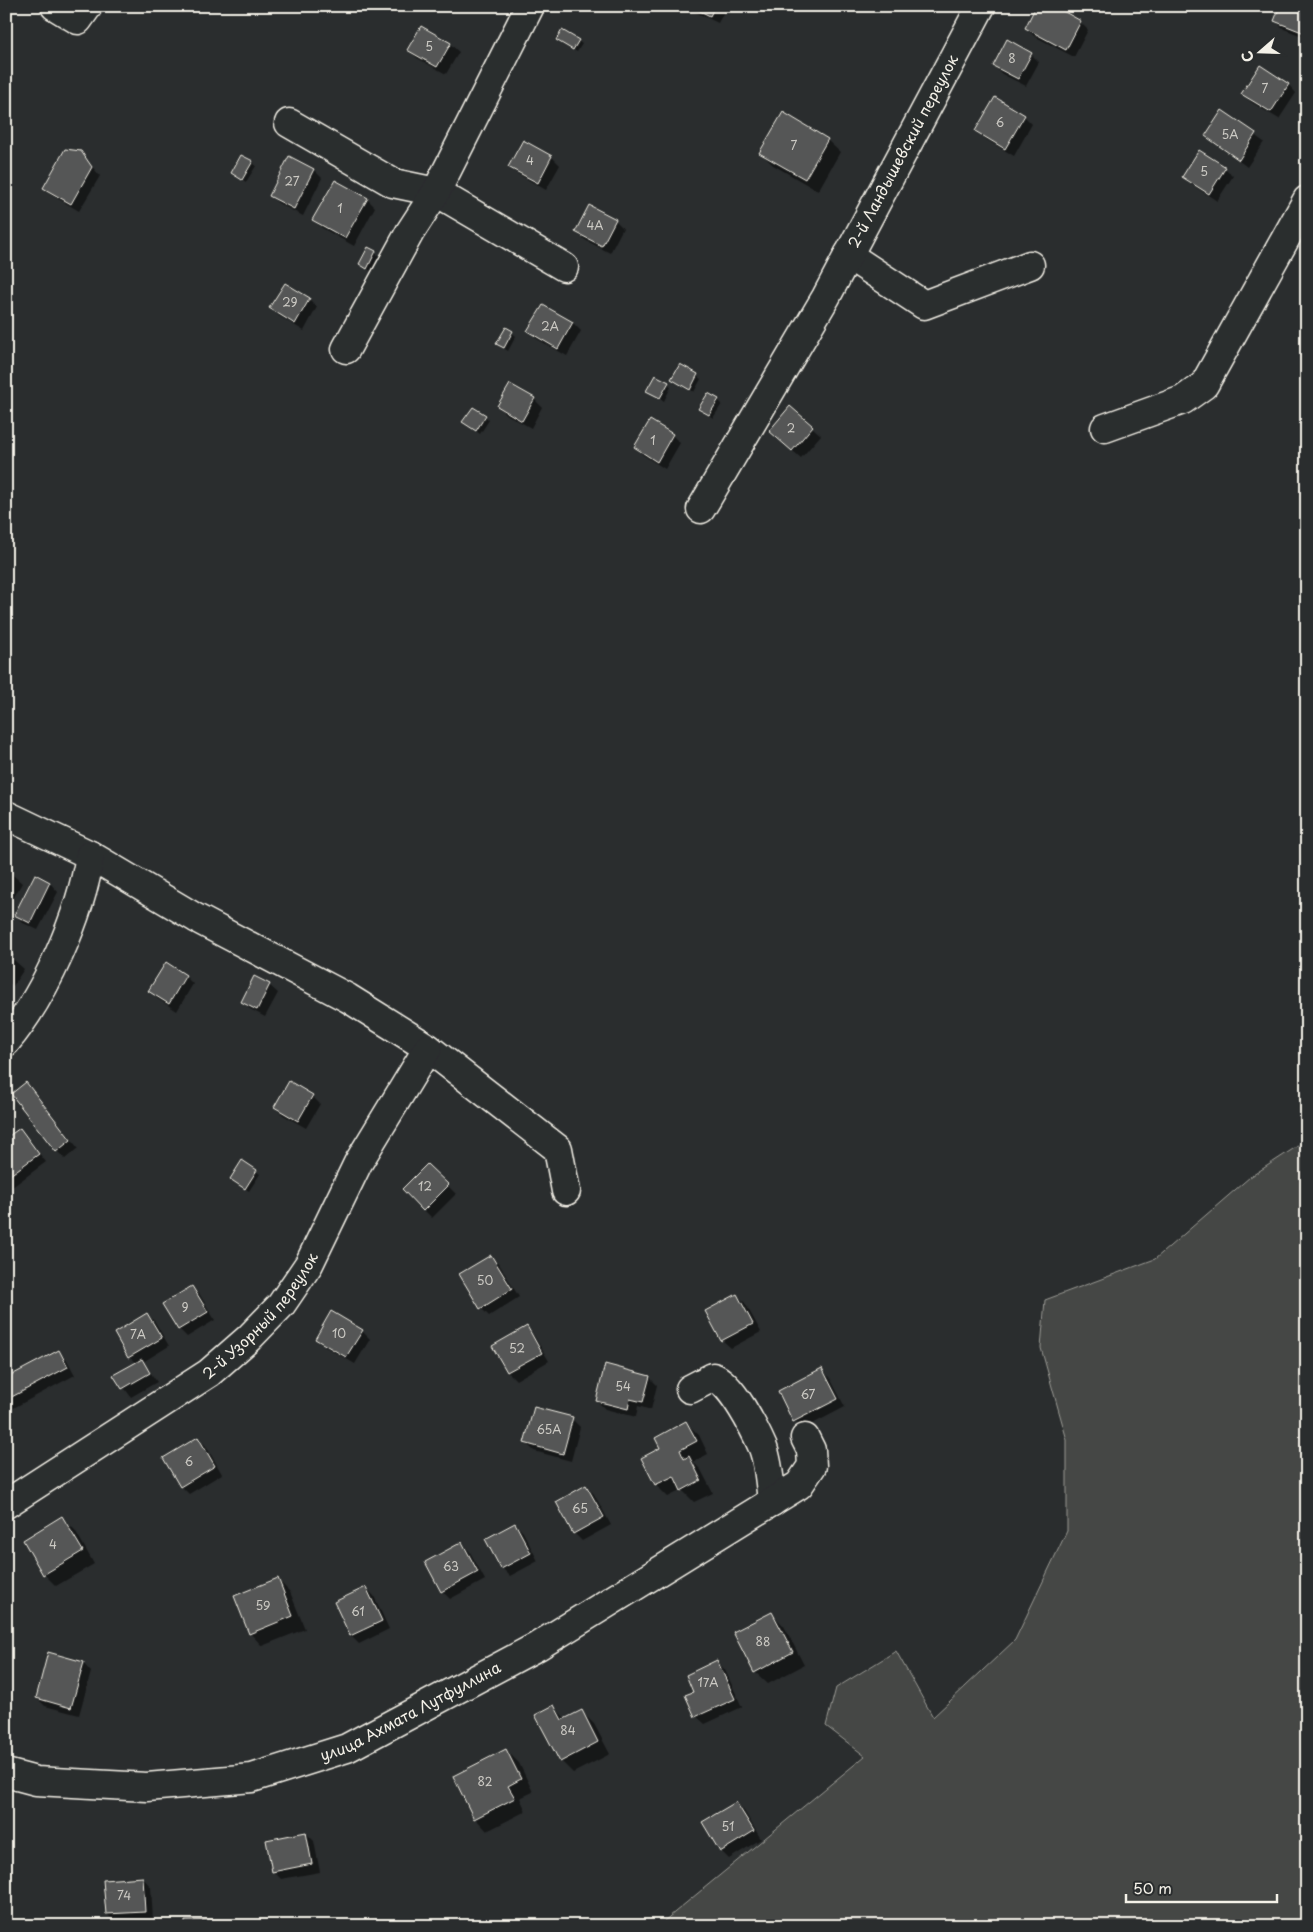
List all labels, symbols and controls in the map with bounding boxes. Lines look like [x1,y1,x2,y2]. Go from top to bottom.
north arrow [1236,28,1286,78]
house number: 5 [425,37,433,55]
text: С [1236,48,1259,65]
house number: 8 [1008,49,1016,67]
street label: 2-й Ландышевский переулок [841,50,963,252]
house number: 7 [1262,79,1269,97]
house number: 6 [996,113,1004,131]
house number: 5А [1222,125,1238,143]
house number: 7 [791,136,798,154]
house number: 4 [526,151,534,169]
house number: 5 [1200,162,1208,180]
house number: 27 [285,172,300,190]
house number: 1 [337,199,343,217]
house number: 4А [586,216,604,234]
house number: 29 [282,293,298,311]
house number: 2А [541,317,559,335]
house number: 2 [787,419,795,437]
house number: 1 [650,431,656,449]
house number: 12 [418,1177,432,1195]
street label: 2-й Узорный переулок [197,1248,323,1384]
house number: 50 [477,1271,493,1289]
house number: 9 [181,1298,189,1316]
house number: 10 [332,1324,346,1342]
house number: 7А [130,1325,146,1343]
house number: 52 [509,1339,525,1357]
house number: 54 [615,1377,631,1395]
house number: 67 [801,1385,816,1403]
house number: 65А [536,1420,562,1438]
house number: 6 [185,1452,193,1470]
house number: 65 [572,1499,588,1517]
house number: 4 [49,1535,57,1553]
house number: 63 [443,1557,459,1575]
house number: 59 [256,1596,270,1614]
house number: 61 [351,1602,365,1620]
house number: 88 [756,1632,770,1650]
street label: улица Ахмата Лутфуллина [317,1655,505,1766]
house number: 17А [698,1673,718,1691]
house number: 84 [560,1721,576,1739]
house number: 82 [478,1772,493,1790]
house number: 51 [722,1817,734,1835]
scale bar [1126,1872,1277,1904]
text: 50 m [1133,1876,1172,1899]
house number: 74 [117,1886,131,1904]

